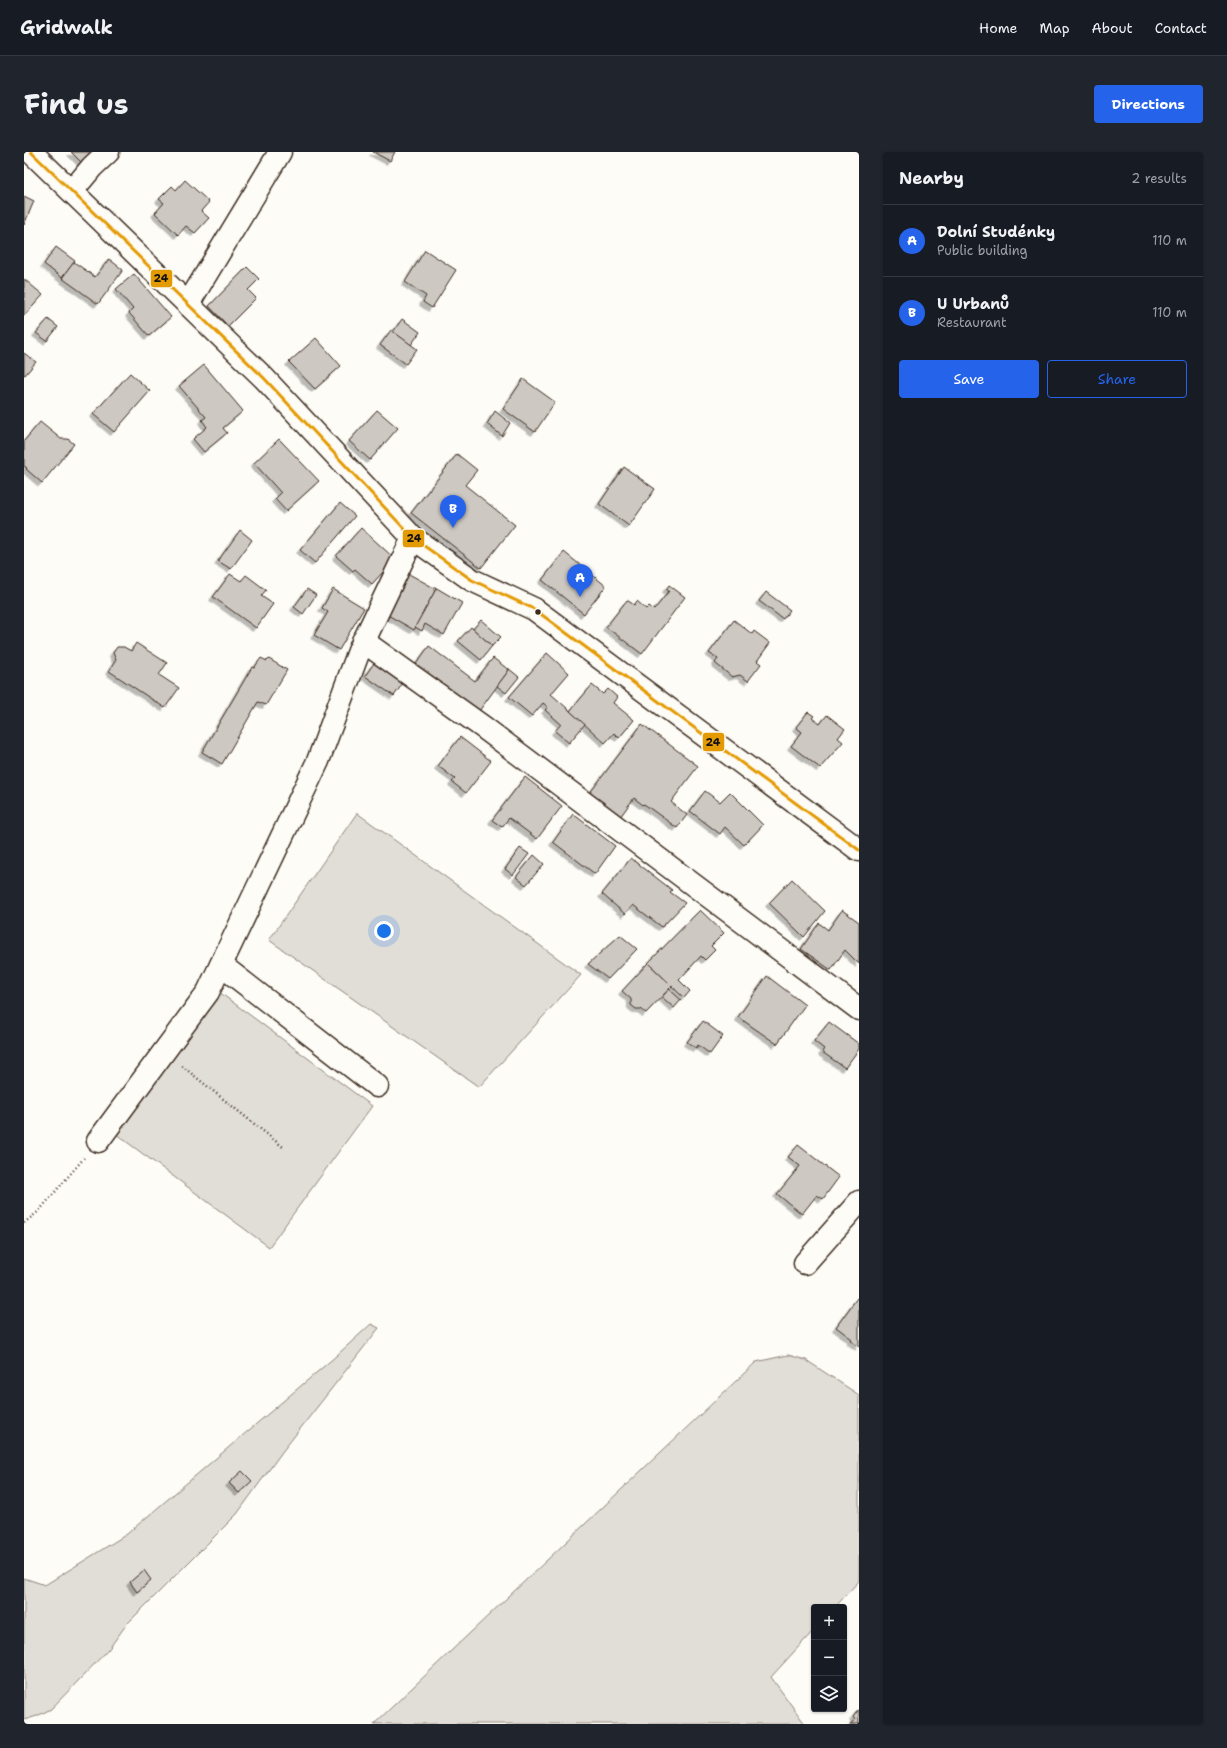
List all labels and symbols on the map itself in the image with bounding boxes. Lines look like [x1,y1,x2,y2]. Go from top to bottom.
line badge: 24 [150,269,173,288]
text: 24 [154,271,169,286]
pin: B [440,495,466,528]
line badge: 24 [402,529,425,548]
text: 24 [407,531,422,546]
pin: A [567,564,593,597]
unlabelled marker [533,607,543,617]
line badge: 24 [702,732,725,752]
text: 24 [706,735,721,750]
your location [374,921,394,941]

